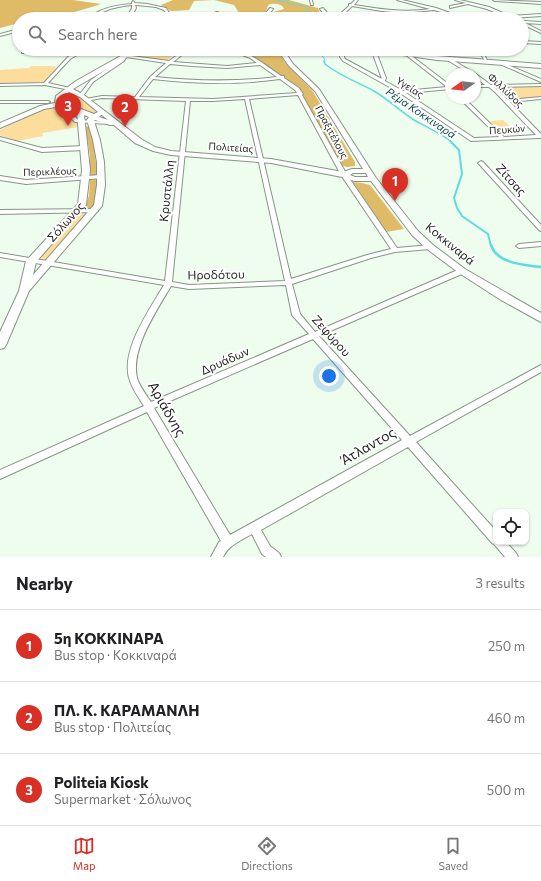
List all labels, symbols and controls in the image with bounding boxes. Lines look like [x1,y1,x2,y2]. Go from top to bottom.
search box [12,12,529,56]
icon: search [26,23,48,45]
text: Search here [58,25,137,43]
north arrow [445,68,481,104]
street label: Φιλλύδος [486,70,526,110]
street label: Υγείας [394,74,426,100]
water label: Ρέμα Κοκκιναρά [384,84,459,141]
pin: 3 [55,93,81,126]
pin: 2 [112,94,138,127]
street label: Πραξιτέλους [313,103,351,161]
street label: Πευκών [489,122,525,136]
street label: Πολιτείας [208,139,254,155]
street label: Κρυστάλλη [156,159,176,223]
street label: Ζίτσας [494,161,530,198]
street label: Περικλέους [23,164,77,178]
pin: 1 [382,168,408,201]
street label: Σόλωνος [44,198,87,244]
street label: Κοκκιναρά [423,219,478,267]
street label: Ηροδότου [187,266,245,281]
street label: Ζεφύρου [310,312,354,359]
street label: Δρυάδων [198,343,251,377]
your location [319,366,339,386]
street label: Αριάδνης [145,378,190,439]
street label: Άτλαντος [336,423,398,469]
map controls [493,509,529,545]
button: locate [493,509,529,545]
text: Nearby [16,573,73,594]
text: 3 results [476,575,525,591]
text: 5η ΚΟΚΚΙΝΑΡΑ [54,629,164,647]
text: 1 [26,638,32,654]
text: 250 m [488,638,525,654]
text: Bus stop · Κοκκιναρά [54,647,177,663]
text: ΠΛ. Κ. ΚΑΡΑΜΑΝΛΗ [54,701,200,719]
text: 2 [25,710,33,726]
text: 460 m [487,710,525,726]
text: Bus stop · Πολιτείας [54,719,171,735]
text: Politeia Kiosk [54,773,149,791]
text: 3 [25,782,33,798]
text: 500 m [487,782,525,798]
text: Supermarket · Σόλωνος [54,791,192,807]
tab: Map [73,835,96,872]
tab: Directions [241,835,293,872]
tab: Saved [438,835,468,872]

